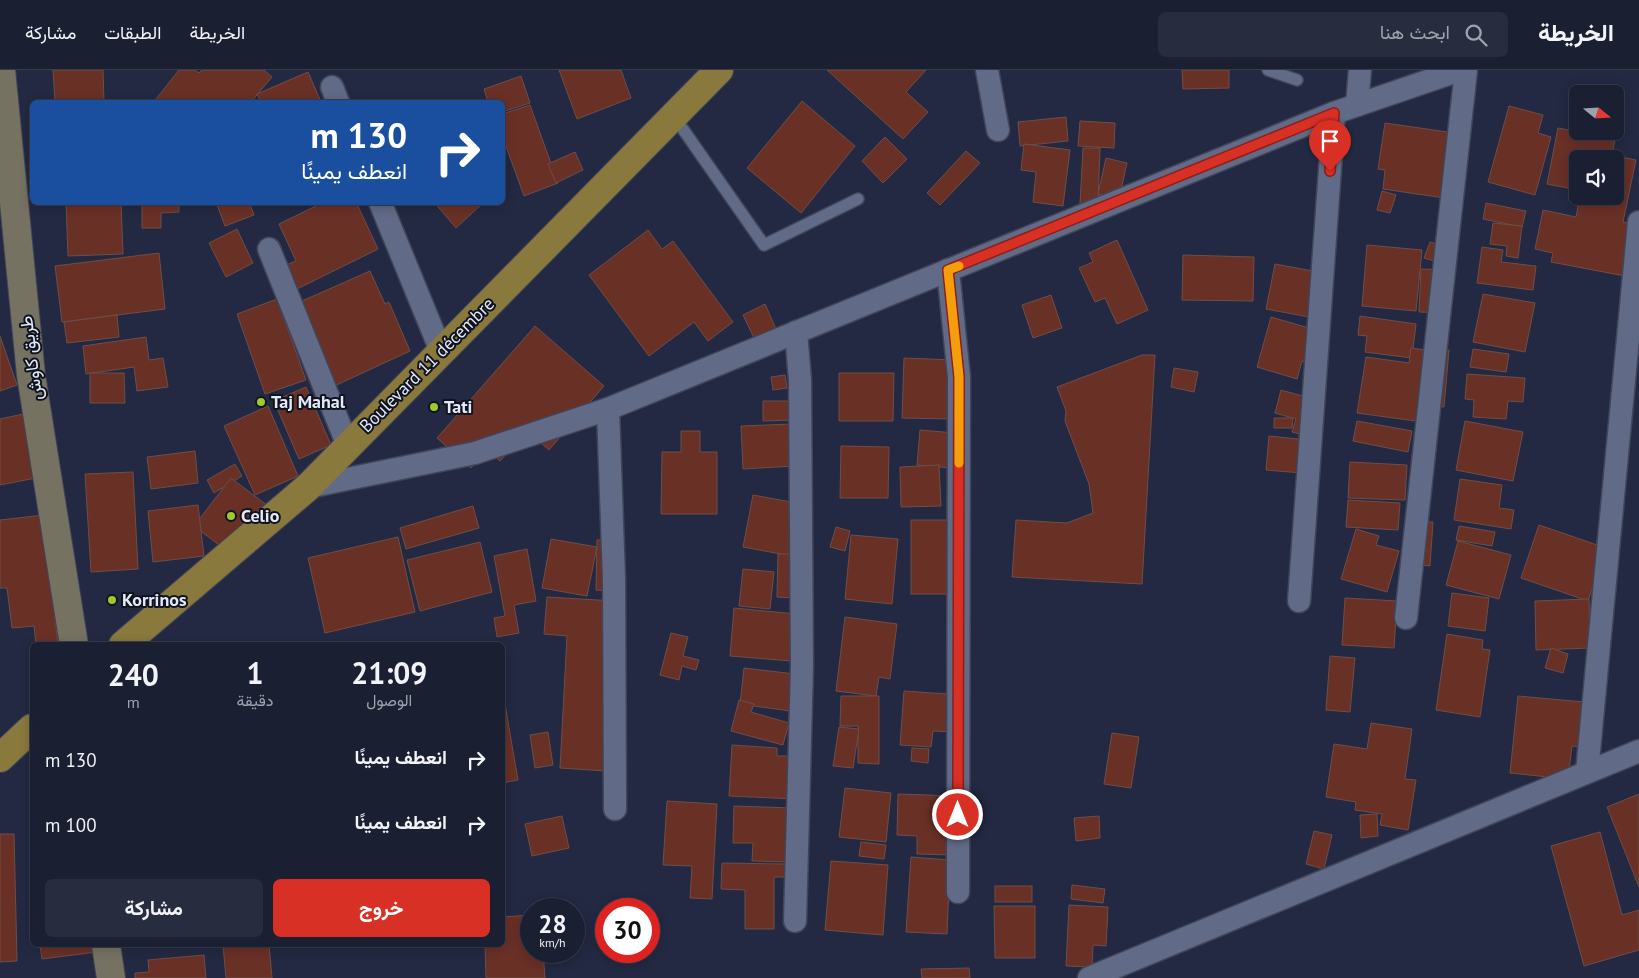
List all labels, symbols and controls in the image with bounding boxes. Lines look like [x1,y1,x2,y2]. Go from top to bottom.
search box [1158,12,1508,57]
text: الخريطة [1538,17,1614,48]
text: ابحث هنا [1380,20,1450,44]
text: مشاركة [25,21,76,44]
text: الطبقات [104,21,161,44]
text: الخريطة [189,21,245,44]
icon: search [1462,21,1490,49]
north arrow [1569,85,1624,140]
map controls [1569,85,1624,205]
text: 130 m [310,112,407,158]
icon: right [425,120,490,185]
pin [1309,120,1351,171]
icon: arrive [1316,127,1344,155]
button: sound [1569,150,1624,205]
text: انعطف يمينًا [301,157,407,185]
street label: Boulevard 11 décembre [354,292,499,437]
street label: طريق كاوش [14,315,47,402]
place label: Taj Mahal [271,390,346,413]
place label: Tati [444,395,472,418]
marker: Taj Mahal [255,396,267,408]
marker: Tati [428,401,440,413]
place label: Celio [241,504,280,527]
marker: Celio [225,510,237,522]
place label: Korrinos [122,588,187,611]
marker: Korrinos [106,594,118,606]
text: 1 [246,653,263,692]
text: 21:09 [351,653,427,692]
text: 240 [108,655,159,694]
text: دقيقة [236,690,273,710]
text: الوصول [366,690,412,710]
text: m [127,692,140,712]
text: انعطف يمينًا [355,745,447,769]
icon: right [462,746,490,774]
text: 130 m [45,748,97,772]
position arrow [931,788,983,840]
text: انعطف يمينًا [355,810,447,834]
icon: right [462,811,490,839]
text: 100 m [45,813,97,837]
button: مشاركة [45,879,263,937]
button: خروج [273,879,490,937]
speed limit sign: 30 [595,898,660,963]
text: 28 [538,908,567,940]
text: km/h [539,935,566,950]

